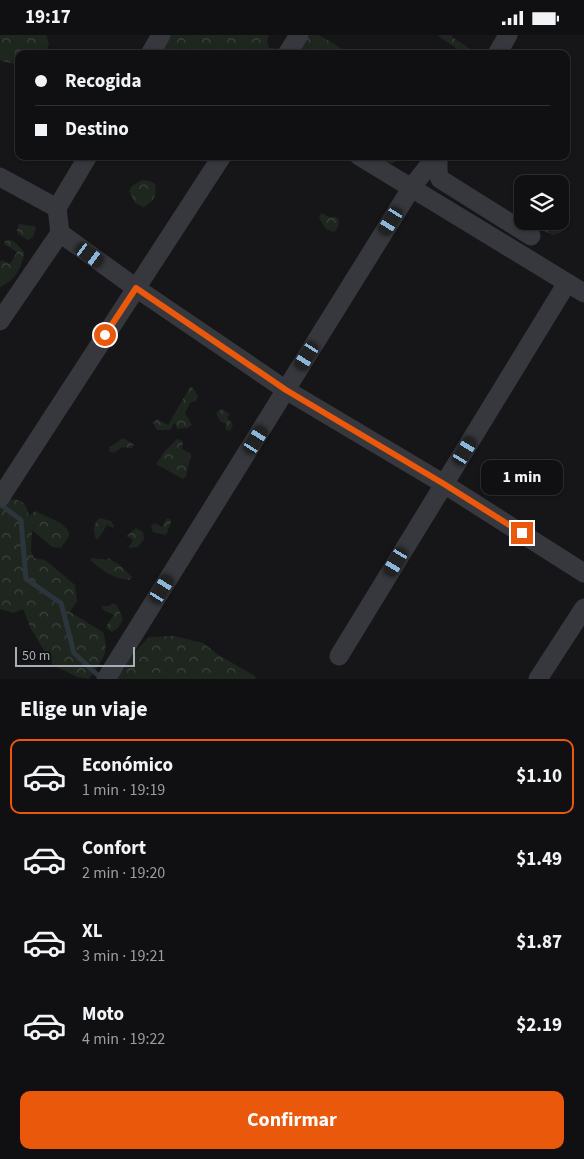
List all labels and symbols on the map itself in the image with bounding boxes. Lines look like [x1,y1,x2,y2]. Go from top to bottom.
car [376,204,405,238]
car [73,240,106,270]
route start [94,324,116,346]
car [292,339,321,373]
car [241,423,270,457]
car [450,434,479,468]
callout: 1 min [481,461,563,495]
route end [511,522,533,544]
car [381,545,410,579]
car [147,572,176,606]
scale bar [15,644,135,667]

